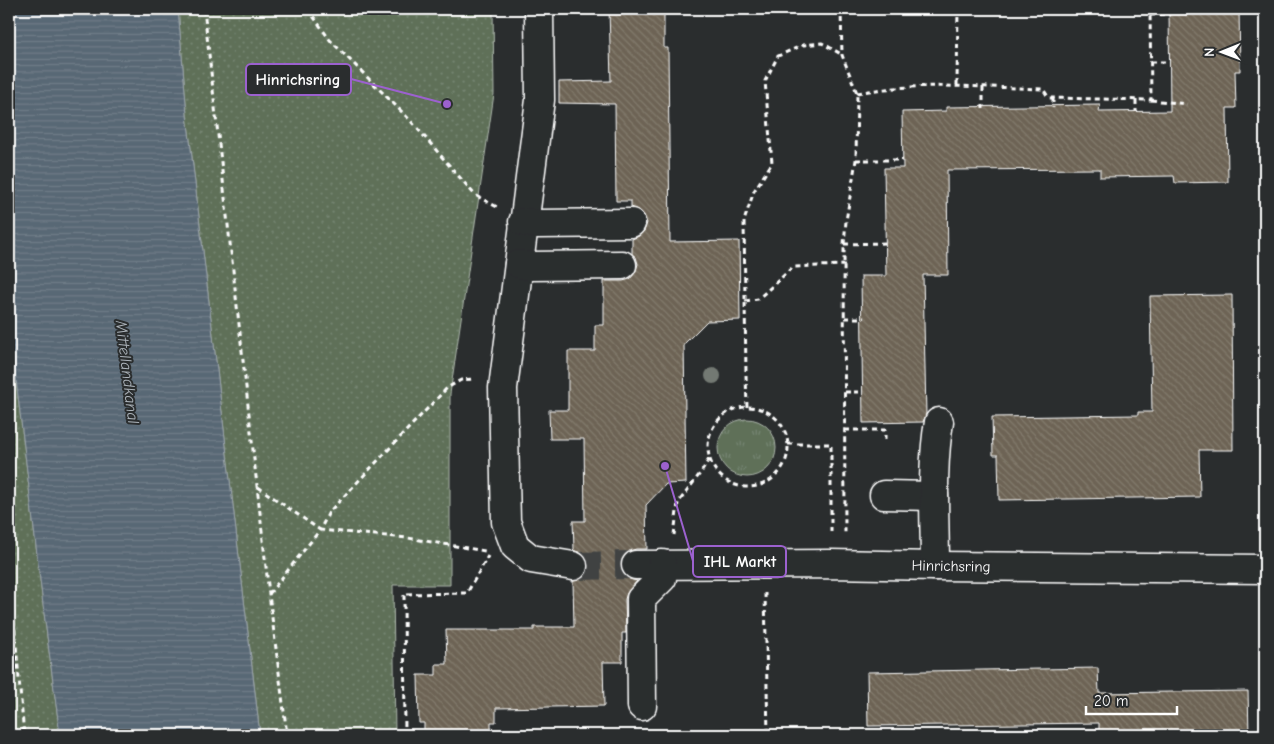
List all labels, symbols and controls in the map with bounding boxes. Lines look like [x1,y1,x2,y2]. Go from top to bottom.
north arrow [1196,28,1246,78]
text: N [1201,48,1218,57]
callout: Hinrichsring [246,64,351,95]
text: Hinrichsring [256,71,340,89]
water label: Mittellandkanal [112,318,142,425]
callout: IHL Markt [693,546,786,577]
text: IHL Markt [704,553,777,571]
street label: Hinrichsring [911,556,991,576]
scale bar [1086,684,1178,716]
text: 20 m [1094,692,1128,710]

